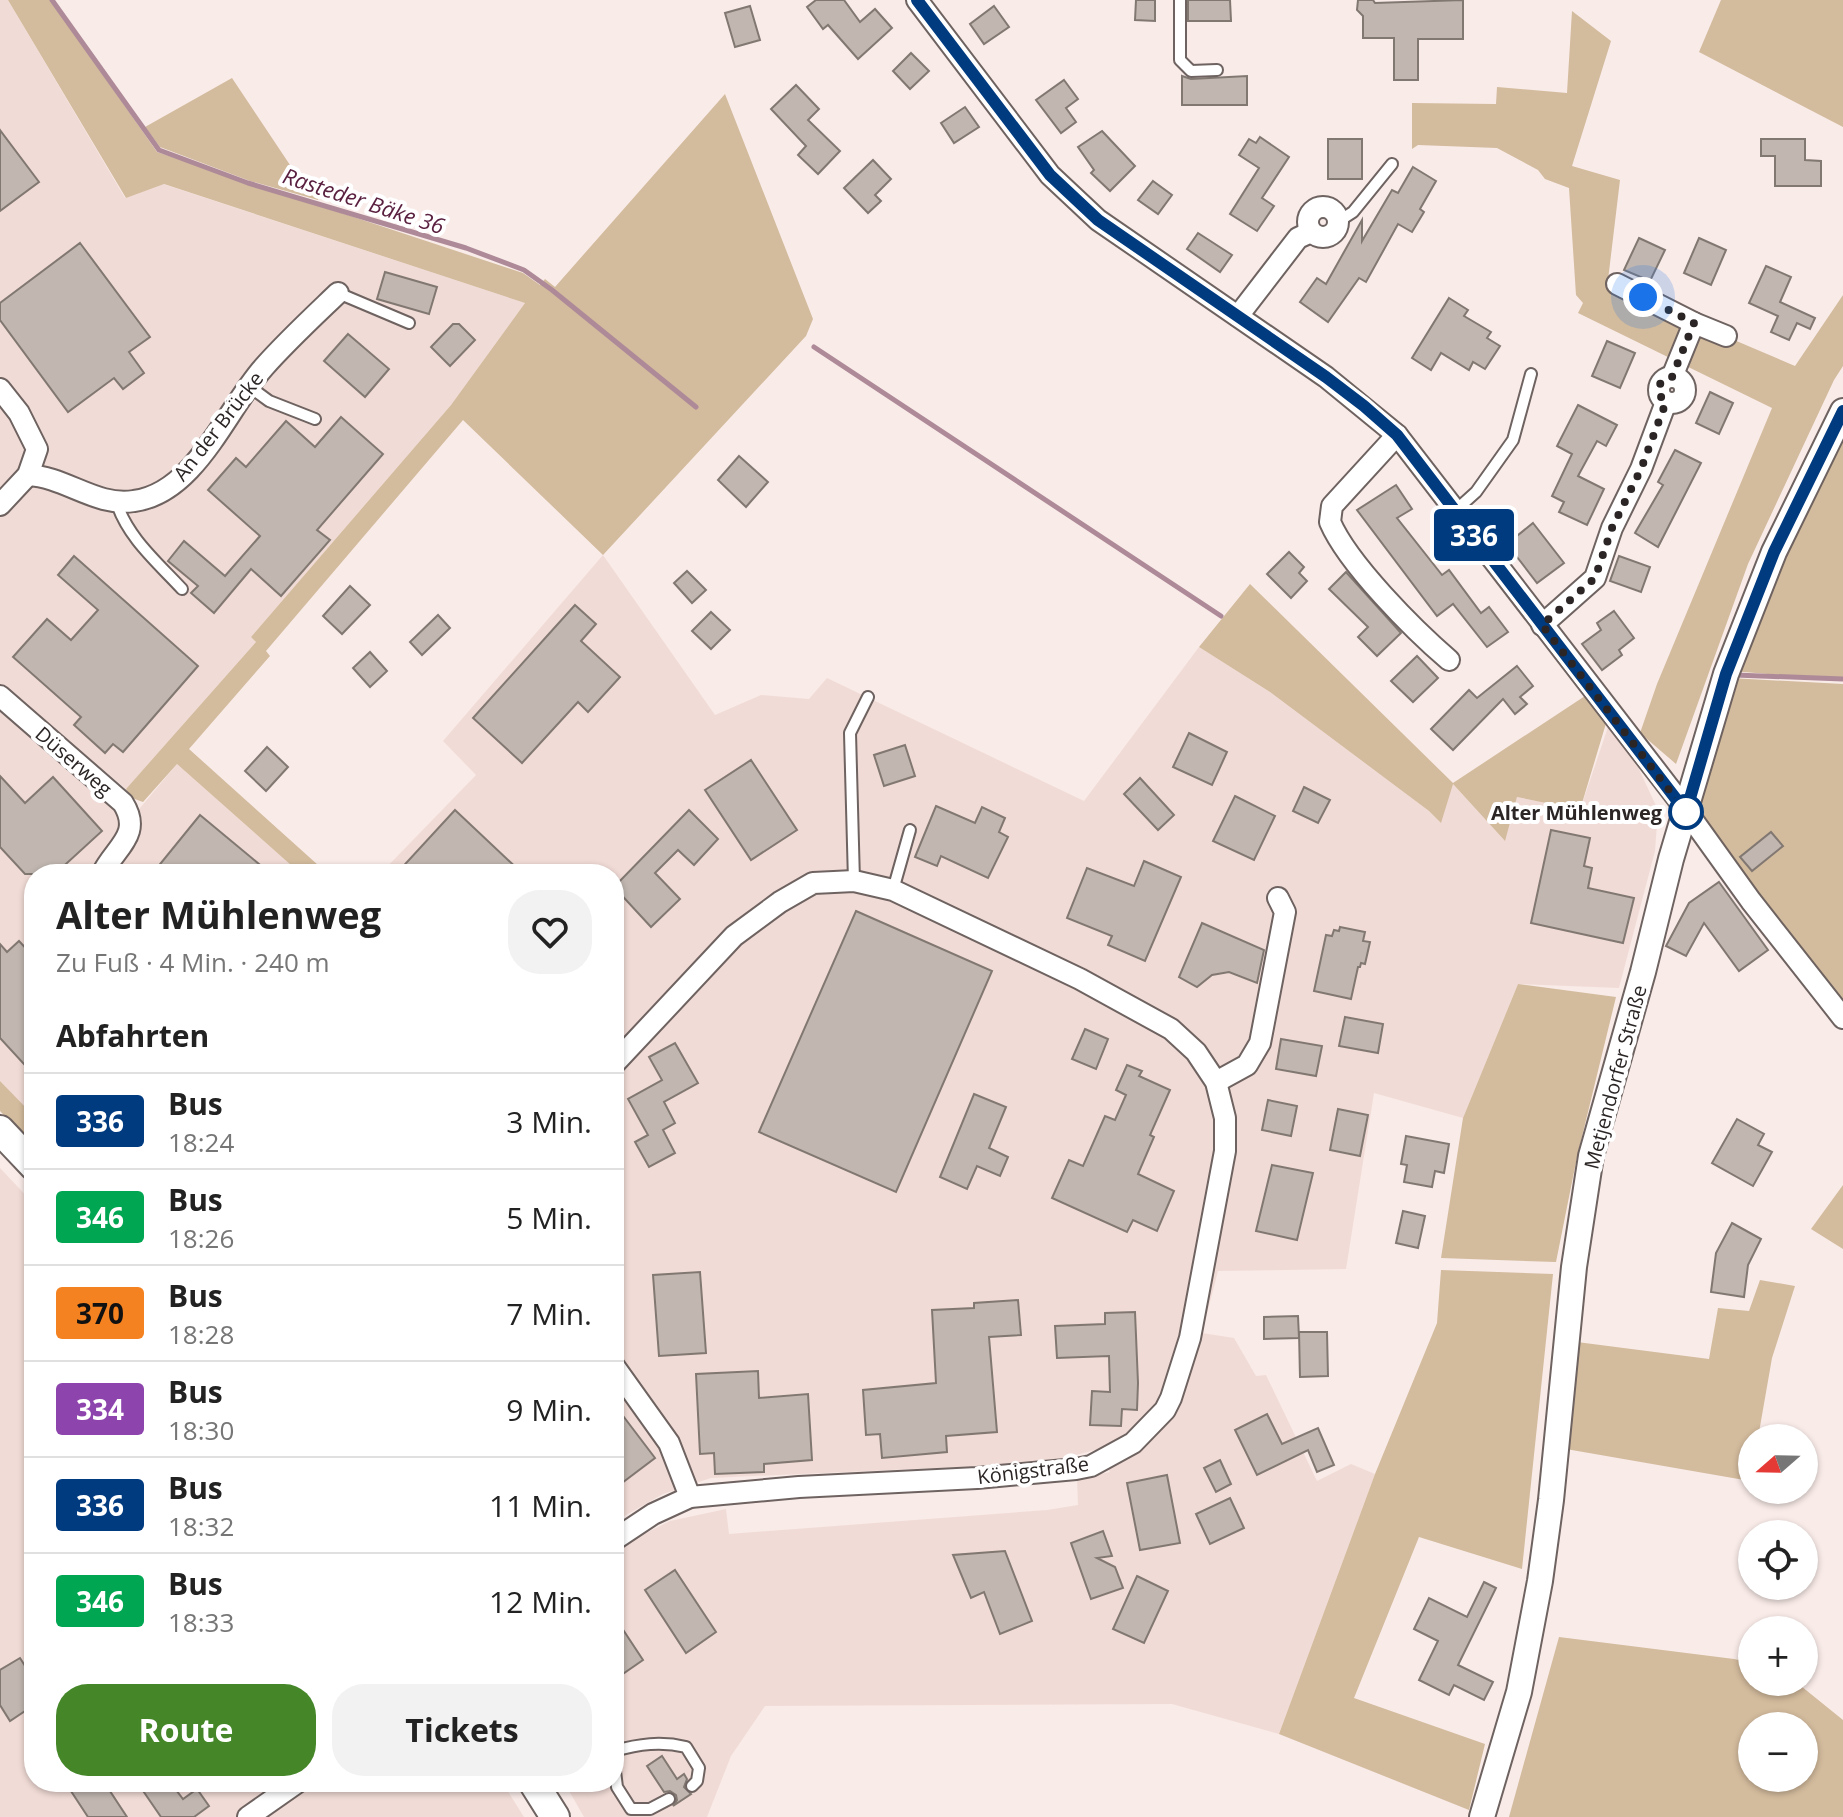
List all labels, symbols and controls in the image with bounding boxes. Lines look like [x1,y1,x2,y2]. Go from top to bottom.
water label: Rasteder Bäke 36 [279,160,449,240]
your location [1623,277,1663,317]
street label: An der Brücke [167,366,269,486]
line badge: 336 [1428,509,1520,561]
text: 336 [1450,516,1498,554]
street label: Düserweg [30,720,118,802]
marker: Alter Mühlenweg [1669,795,1703,829]
place label: Alter Mühlenweg [1491,799,1663,826]
text: Alter Mühlenweg [56,888,381,940]
button: heart [508,890,592,974]
text: Zu Fuß · 4 Min. · 240 m [56,944,330,980]
street label: Metjendorfer Straße [1577,982,1653,1172]
text: Abfahrten [56,1015,209,1056]
text: Bus [168,1083,223,1124]
text: 3 Min. [506,1101,592,1142]
text: 336 [76,1102,124,1140]
text: 18:24 [168,1124,234,1160]
text: Bus [168,1179,223,1220]
text: 5 Min. [506,1197,592,1238]
text: 346 [76,1198,124,1236]
text: 18:26 [168,1220,234,1256]
text: Bus [168,1275,223,1316]
text: 7 Min. [506,1293,592,1334]
text: 370 [76,1294,124,1332]
text: 18:28 [168,1316,234,1352]
text: Bus [168,1371,223,1412]
text: 9 Min. [506,1389,592,1430]
text: 334 [76,1390,124,1428]
text: 18:30 [168,1412,234,1448]
north arrow [1738,1424,1818,1504]
map controls [1738,1424,1818,1792]
street label: Königstraße [976,1450,1090,1490]
text: Bus [168,1467,223,1508]
text: 11 Min. [489,1485,592,1526]
text: 336 [76,1486,124,1524]
text: 18:32 [168,1508,234,1544]
button: locate [1738,1520,1818,1600]
text: Bus [168,1563,223,1604]
text: 12 Min. [489,1581,592,1622]
text: 346 [76,1582,124,1620]
text: 18:33 [168,1604,234,1640]
button: + [1738,1616,1818,1696]
button: Route [56,1684,316,1776]
button: Tickets [332,1684,592,1776]
button: − [1738,1712,1818,1792]

